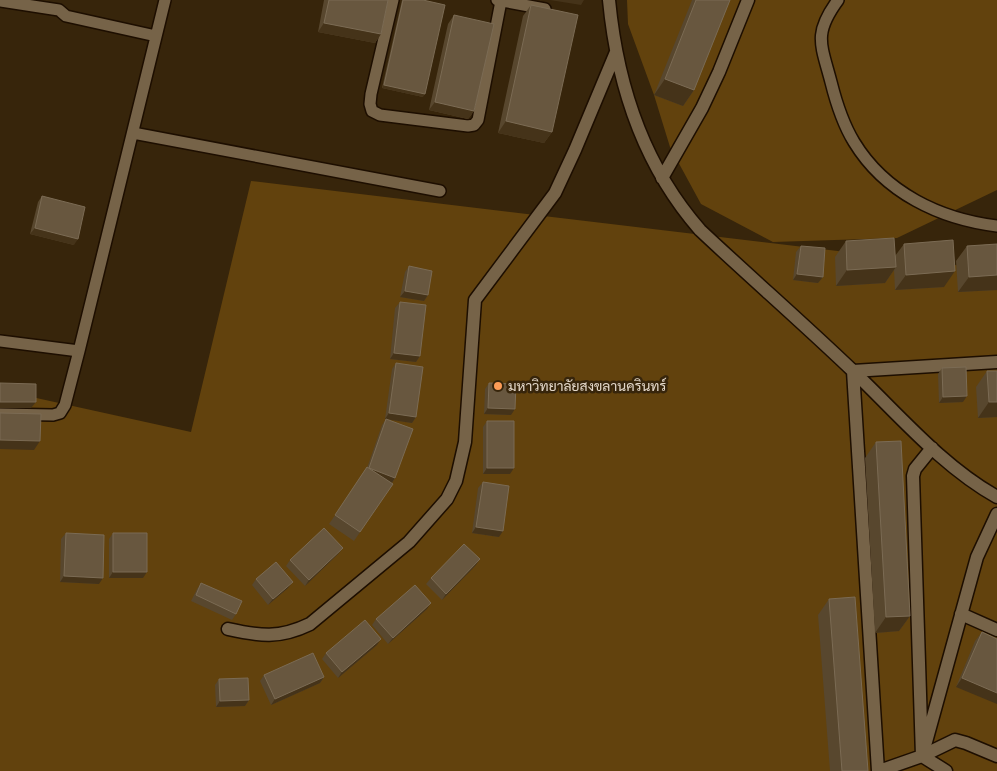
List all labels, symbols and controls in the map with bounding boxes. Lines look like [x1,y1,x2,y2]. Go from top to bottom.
place label: มหาวิทยาลัยสงขลานครินทร์ [508,377,667,394]
marker: มหาวิทยาลัยสงขลานครินทร์ [492,380,504,392]

